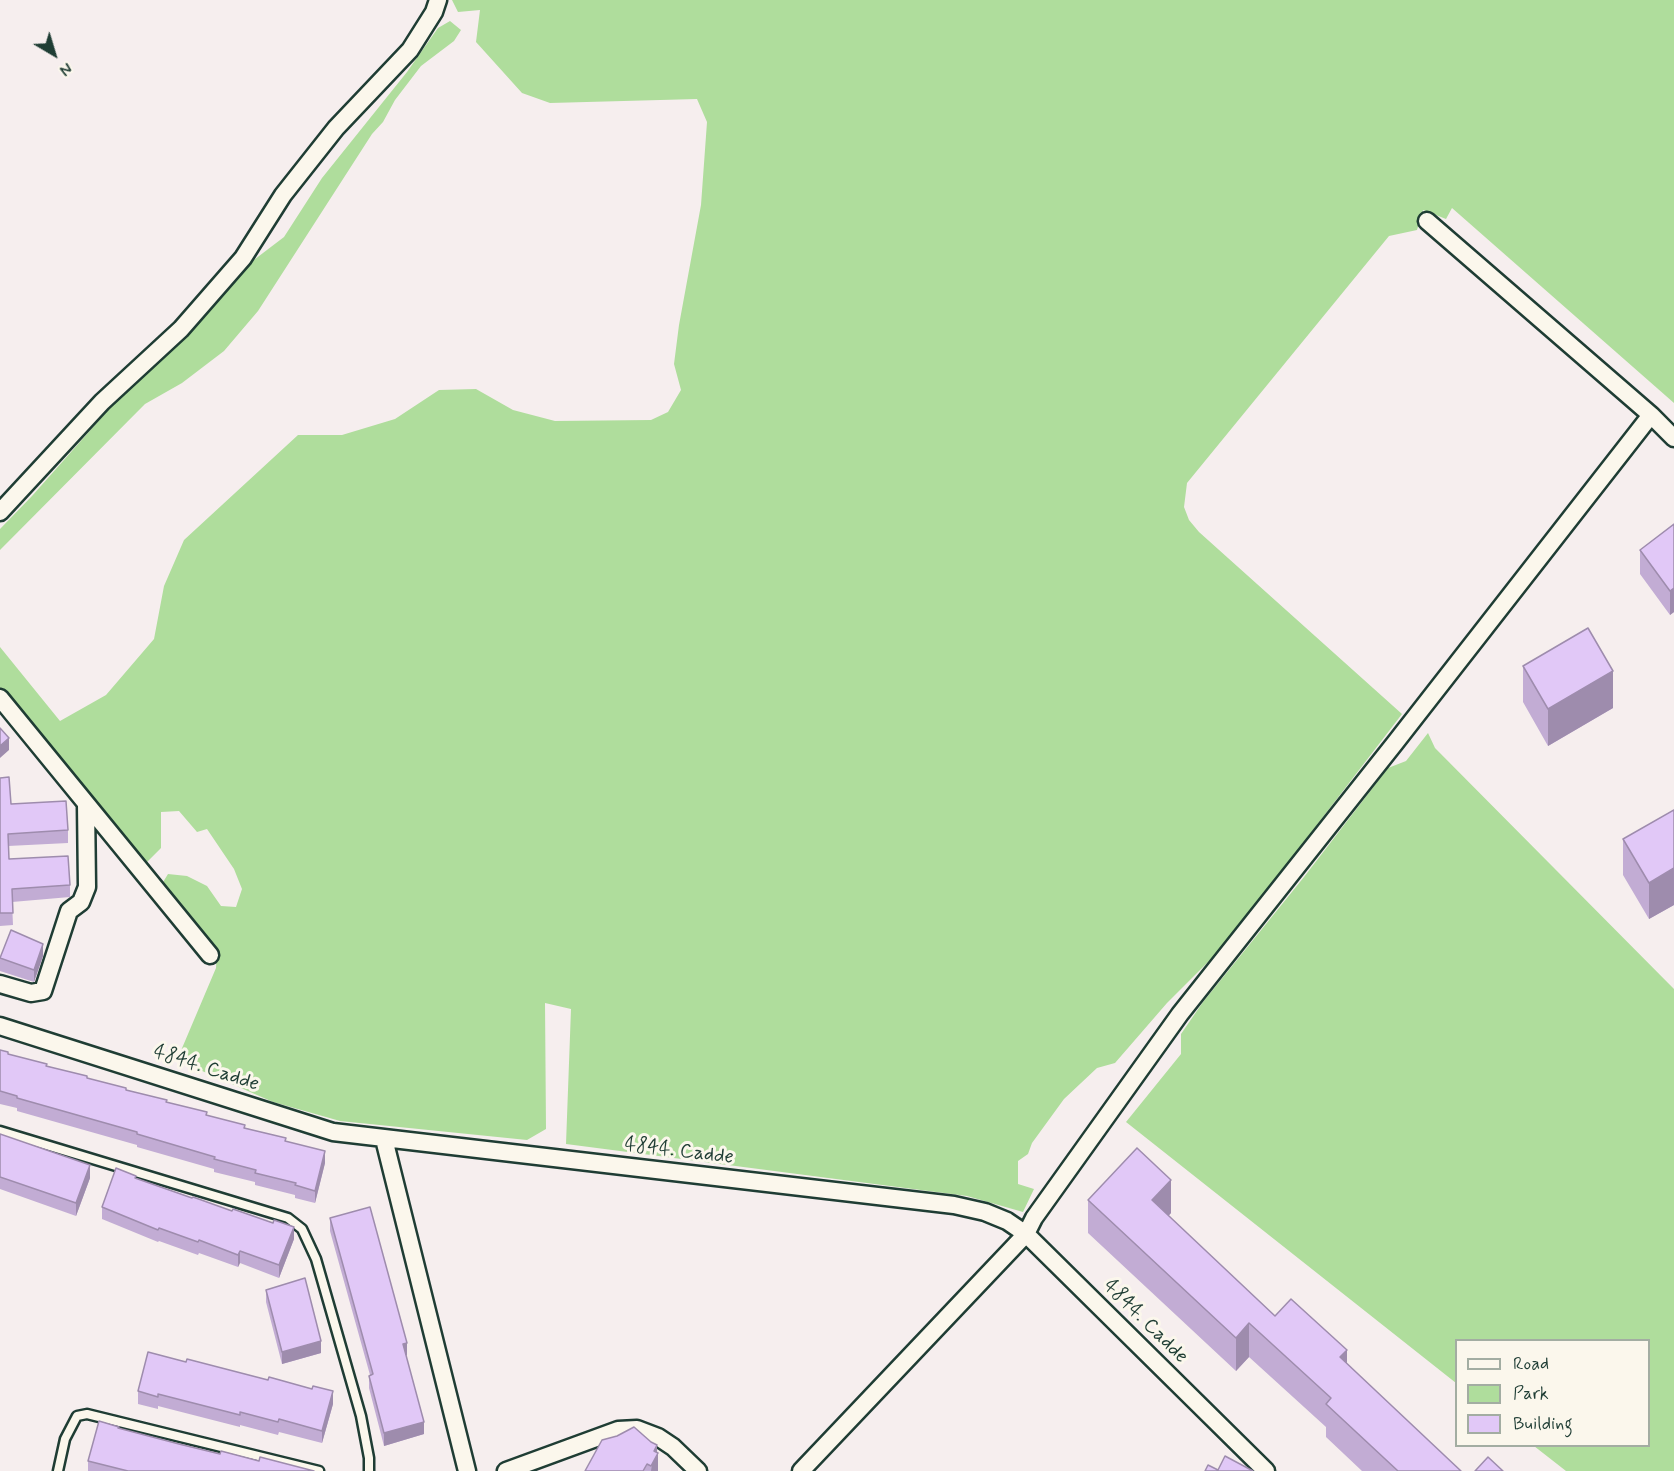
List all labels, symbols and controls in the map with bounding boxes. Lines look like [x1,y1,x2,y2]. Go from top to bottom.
north arrow [24,24,84,84]
text: N [55,57,76,80]
street label: 4844. Cadde [150,1041,262,1097]
street label: 4844. Cadde [623,1133,735,1171]
street label: 4844. Cadde [1098,1275,1192,1369]
legend [1455,1339,1650,1447]
text: Road [1513,1352,1549,1376]
text: Park [1513,1382,1549,1406]
text: Building [1513,1412,1573,1436]

